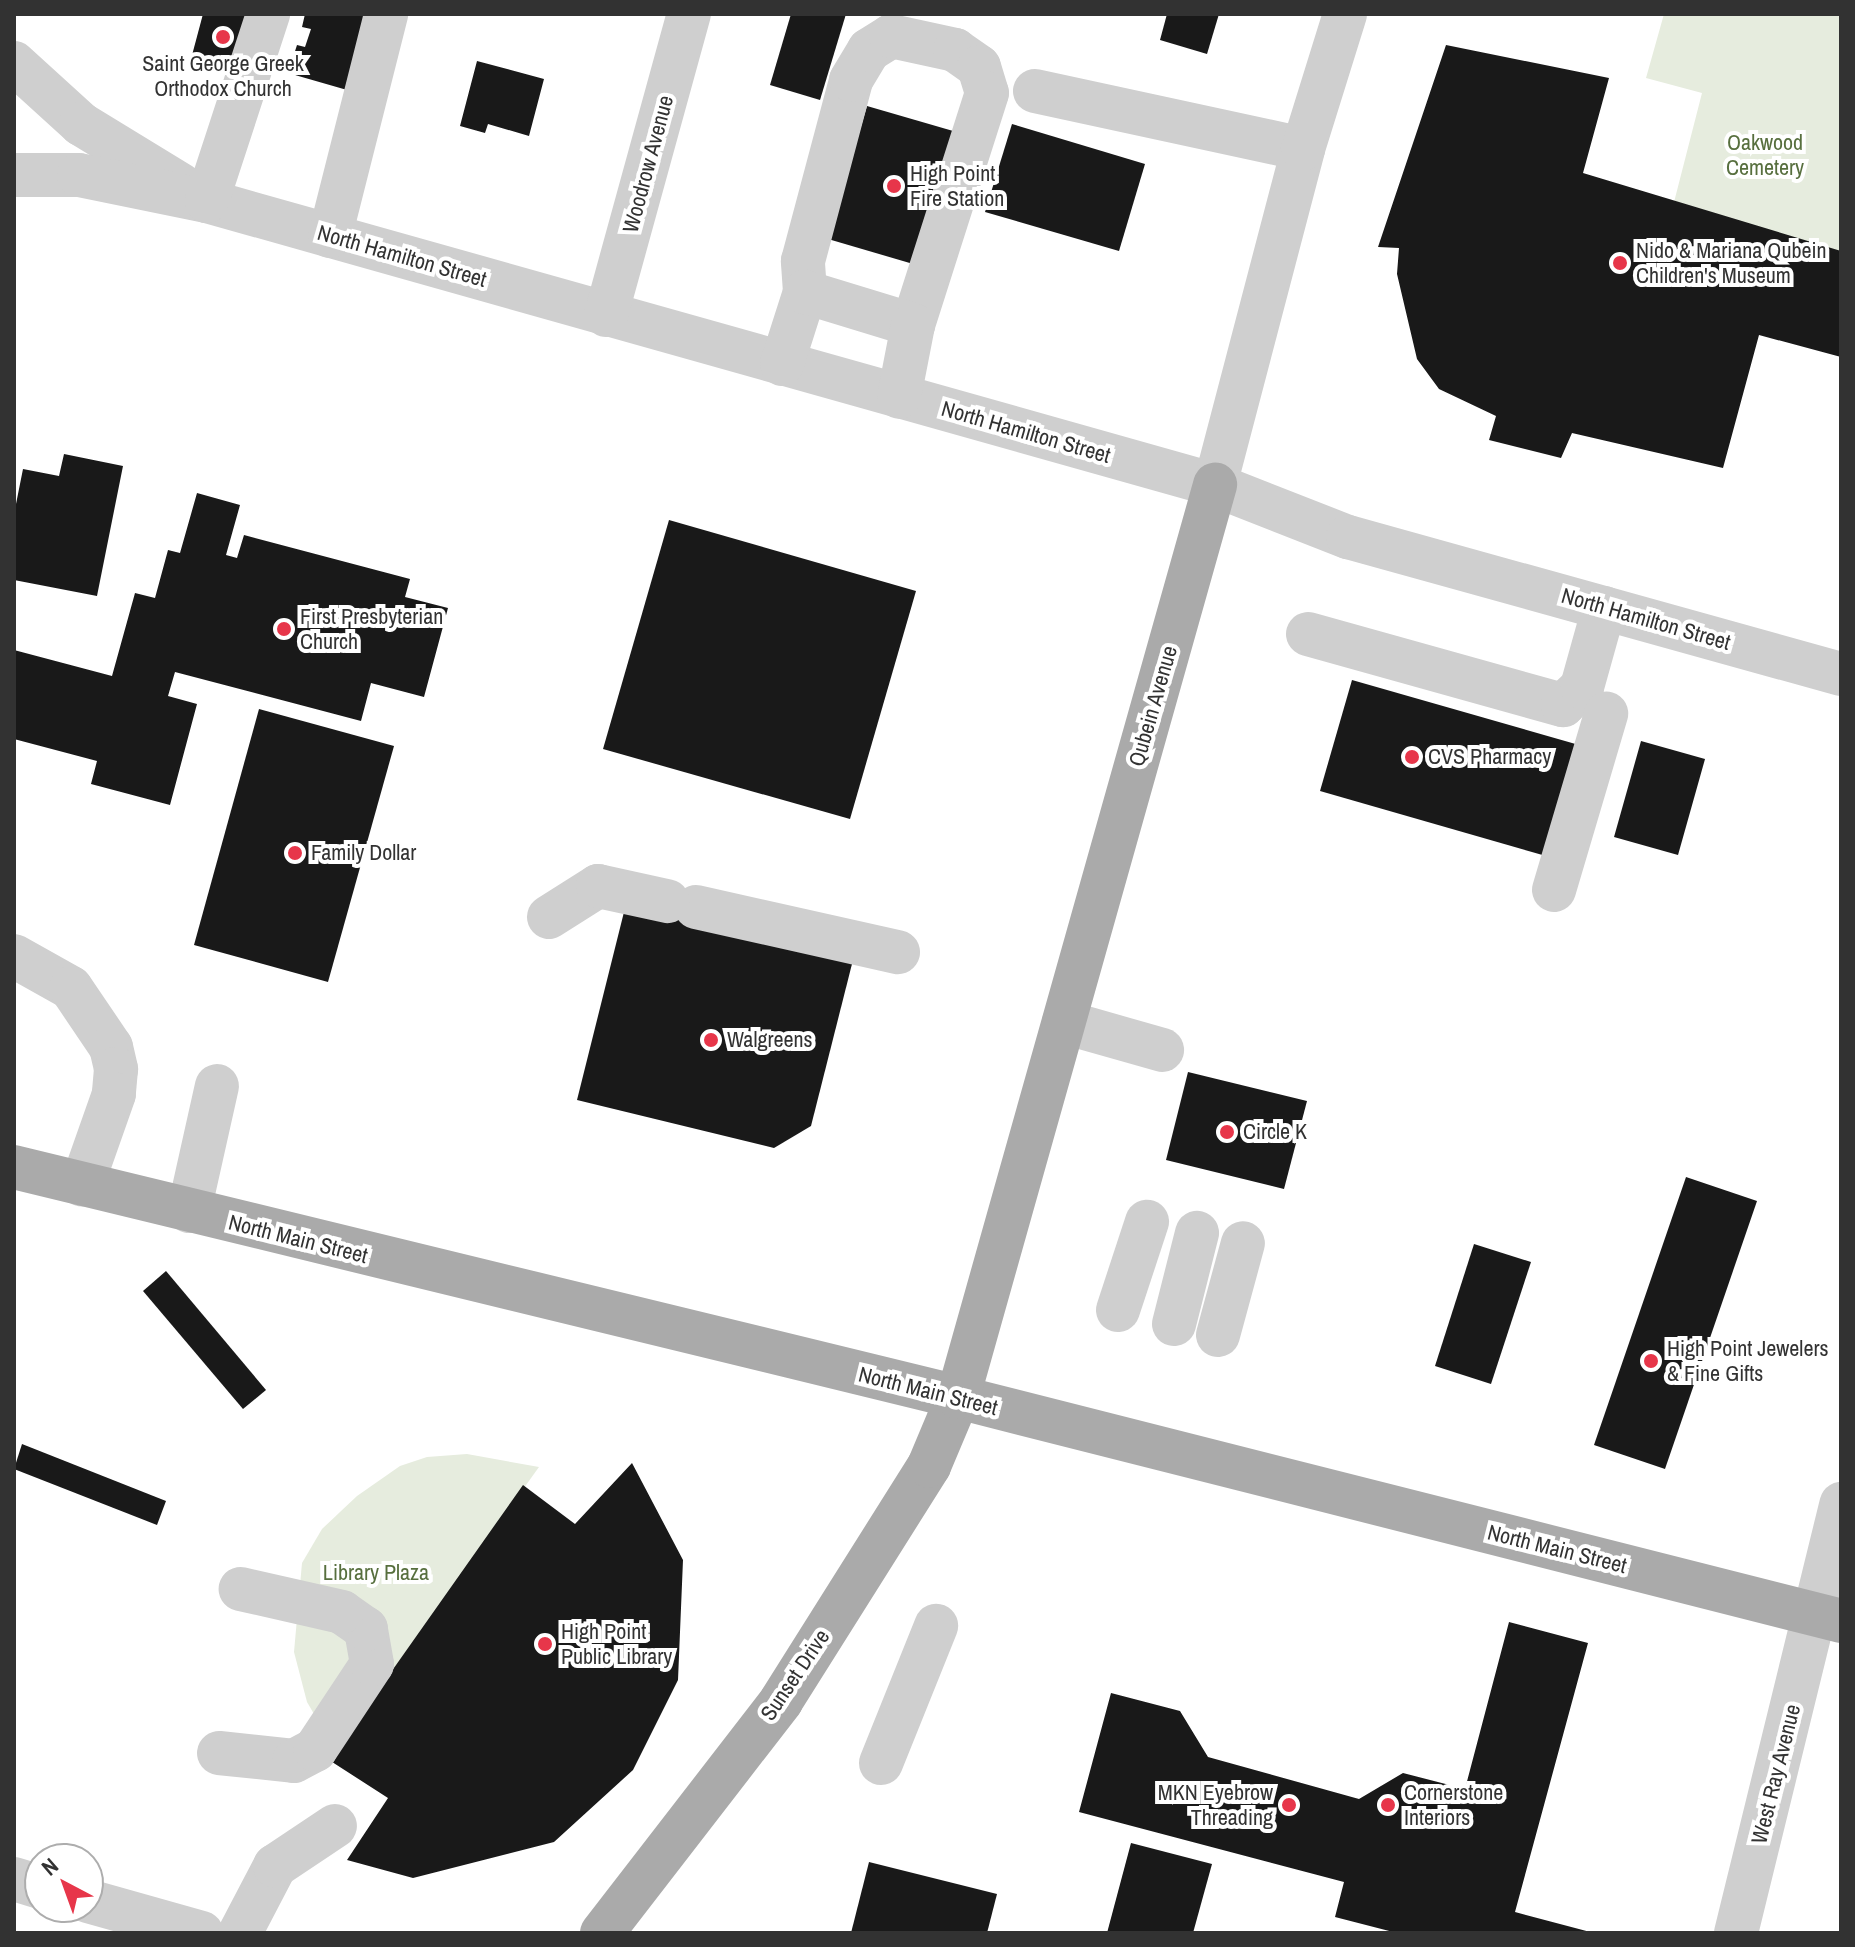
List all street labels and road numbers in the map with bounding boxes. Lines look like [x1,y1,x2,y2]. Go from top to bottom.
street label: Woodrow Avenue [617,92,679,236]
street label: North Hamilton Street [315,219,489,293]
street label: North Hamilton Street [939,395,1113,469]
street label: North Hamilton Street [1559,582,1733,656]
street label: Qubein Avenue [1123,642,1183,770]
street label: North Main Street [226,1209,370,1269]
street label: North Main Street [856,1361,1000,1421]
street label: North Main Street [1485,1519,1629,1579]
street label: Sunset Drive [755,1624,835,1726]
street label: West Ray Avenue [1746,1701,1806,1847]

